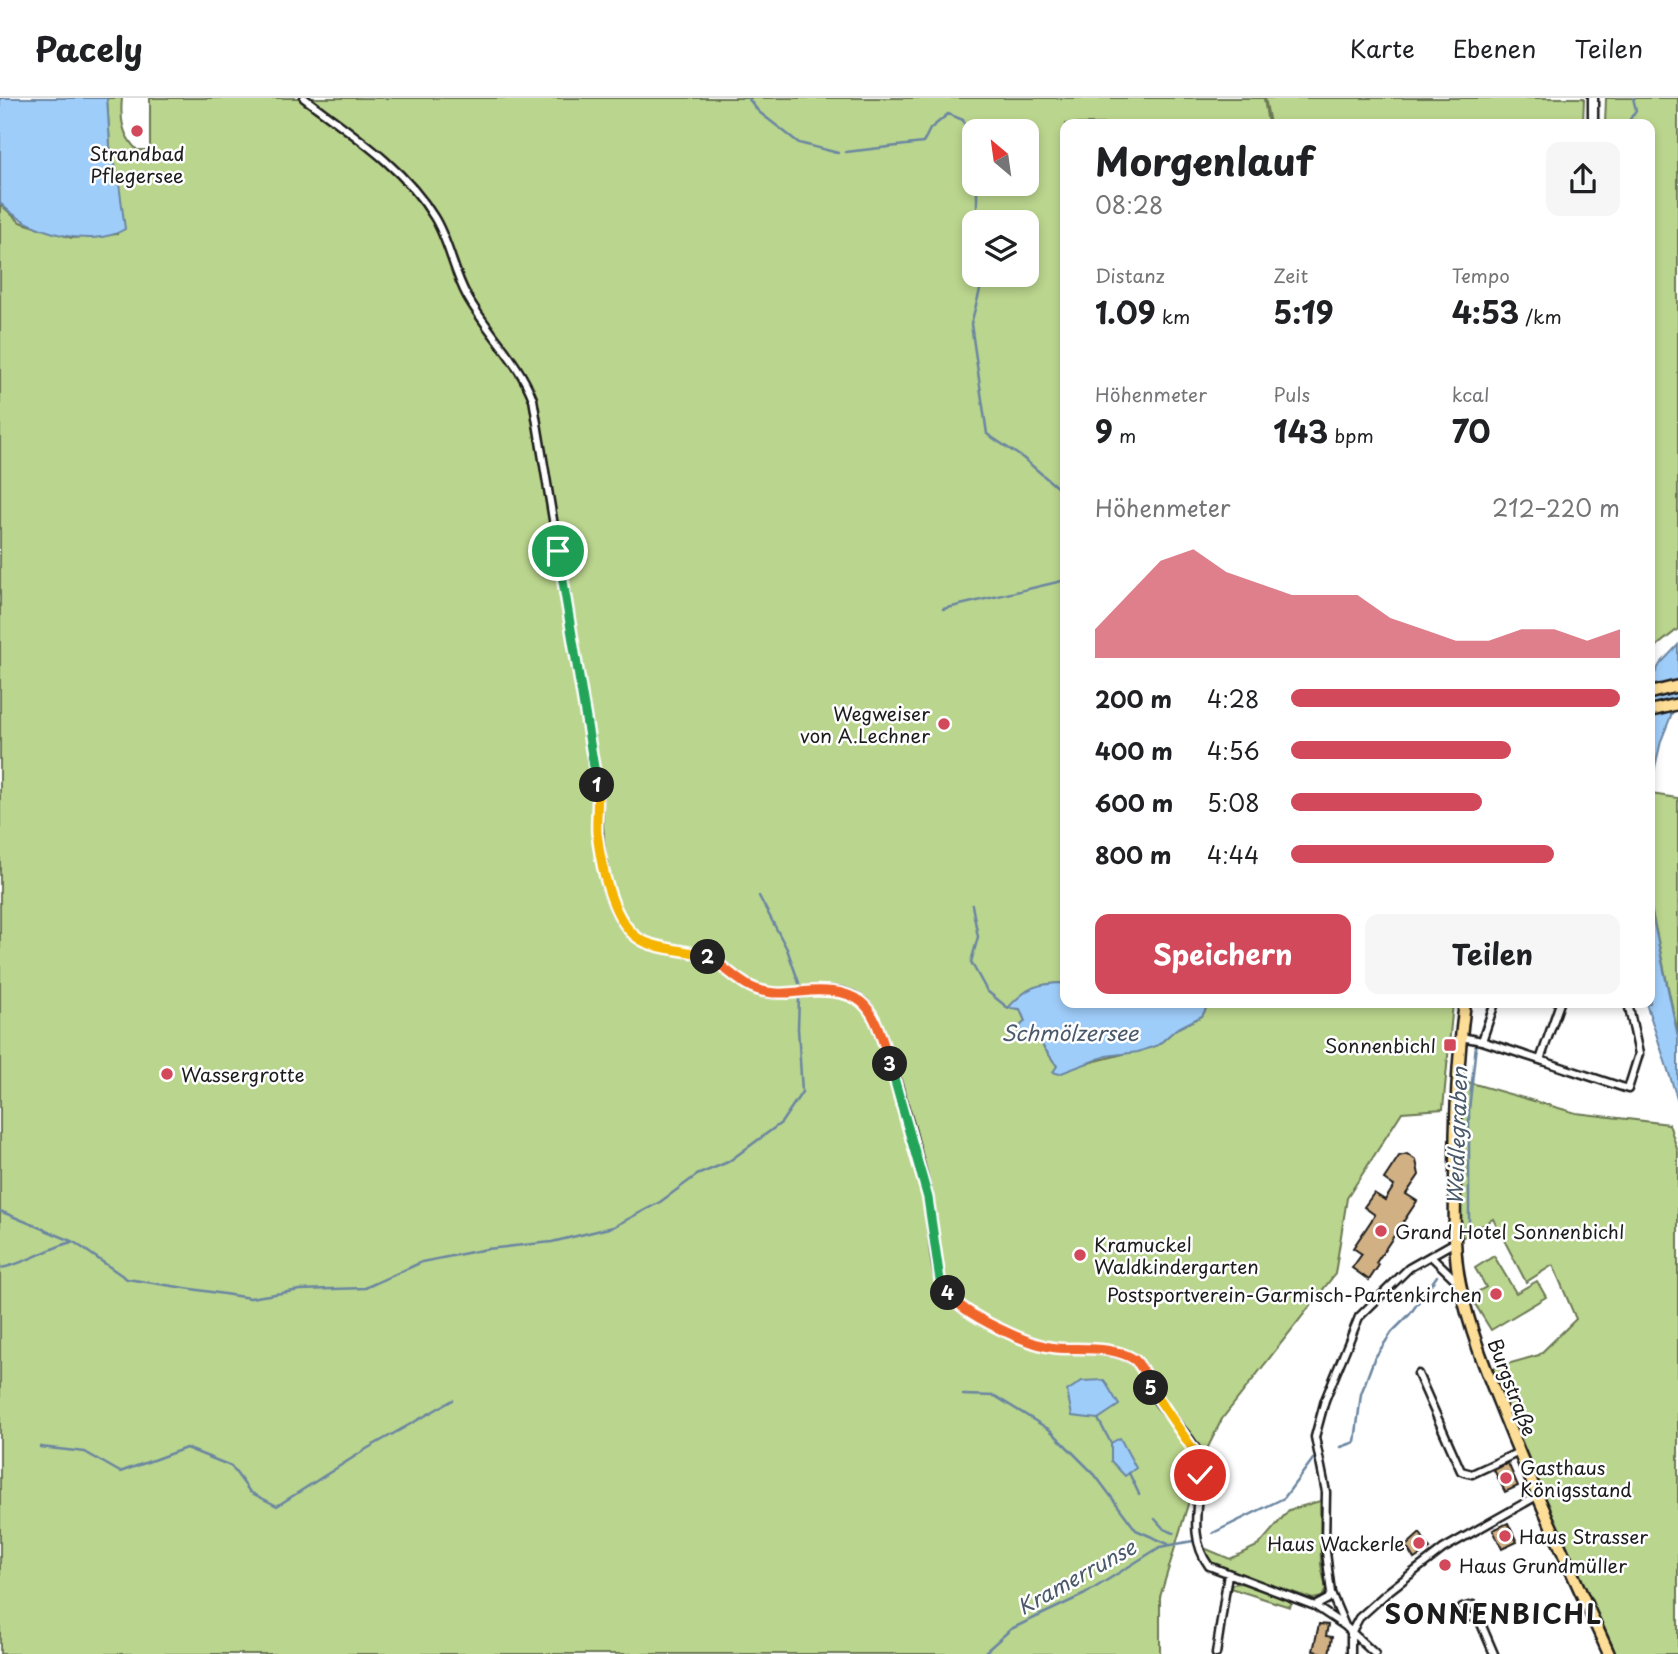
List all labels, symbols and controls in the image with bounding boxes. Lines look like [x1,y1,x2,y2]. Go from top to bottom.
text: Pacely [35,23,143,73]
text: Karte [1350,30,1415,66]
text: Ebenen [1453,30,1536,66]
text: Teilen [1574,30,1643,66]
north arrow [962,119,1040,196]
map controls [962,119,1039,287]
marker: Strandbad Pflegersee [129,123,145,139]
text: Morgenlauf [1095,132,1314,189]
place label: Strandbad Pflegersee [89,139,185,189]
button: share [1546,142,1620,216]
text: 08:28 [1095,187,1163,222]
button: layers [962,210,1039,287]
text: Distanz [1095,261,1165,289]
text: Zeit [1273,261,1308,289]
text: Tempo [1452,261,1510,289]
text: 1.09 [1095,289,1156,334]
text: 5:19 [1273,289,1334,334]
text: 4:53 [1452,289,1519,334]
text: km [1156,302,1190,330]
text: /km [1519,302,1562,330]
text: Höhenmeter [1095,380,1207,408]
text: Puls [1273,380,1310,408]
text: kcal [1452,380,1490,408]
text: 9 [1095,408,1113,453]
text: 143 [1273,408,1328,453]
text: 70 [1452,408,1491,453]
text: m [1113,421,1136,449]
text: bpm [1328,421,1374,449]
text: Höhenmeter [1095,490,1231,525]
text: 212–220 m [1492,490,1620,525]
pin [528,521,588,581]
icon: arrive [539,532,577,570]
text: 200 m [1095,681,1172,716]
text: 4:28 [1207,681,1259,716]
place label: Wegweiser von A.Lechner [800,699,930,749]
marker: Wegweiser von A.Lechner [936,716,952,732]
text: 400 m [1095,733,1173,768]
text: 4:56 [1207,733,1260,768]
pin: 1 [580,768,614,802]
text: 1 [592,770,601,798]
text: 600 m [1095,785,1173,820]
text: 5:08 [1207,785,1260,820]
text: 800 m [1095,837,1172,872]
text: 4:44 [1207,837,1259,872]
button: Speichern [1095,914,1351,994]
button: Teilen [1365,914,1620,994]
pin: 2 [690,940,726,974]
text: 2 [701,942,714,970]
water label: Schmölzersee [1001,1016,1140,1048]
place label: Sonnenbichl [1325,1031,1436,1059]
marker: Sonnenbichl [1442,1037,1458,1053]
pin: 3 [872,1046,908,1082]
text: 3 [883,1049,896,1077]
place label: Wassergrotte [181,1060,305,1088]
marker: Wassergrotte [159,1066,175,1082]
water label: Weidlegraben [1438,1066,1474,1206]
place label: Grand Hotel Sonnenbichl [1395,1217,1624,1245]
marker: Grand Hotel Sonnenbichl [1373,1223,1389,1239]
place label: Kramuckel Waldkindergarten [1094,1230,1259,1280]
marker: Kramuckel Waldkindergarten [1072,1247,1088,1263]
pin: 4 [930,1276,965,1310]
text: 4 [941,1278,954,1306]
place label: Postsportverein-Garmisch-Partenkirchen [1107,1280,1482,1308]
marker: Postsportverein-Garmisch-Partenkirchen [1488,1286,1504,1302]
street label: Burgstraße [1482,1334,1544,1440]
pin: 5 [1134,1370,1168,1406]
text: 5 [1144,1373,1157,1401]
pin [1170,1445,1230,1505]
place label: Gasthaus Königsstand [1520,1453,1632,1503]
icon: check [1181,1456,1219,1494]
marker: Gasthaus Königsstand [1498,1470,1514,1486]
place label: Haus Strasser [1519,1522,1648,1550]
marker: Haus Strasser [1497,1528,1513,1544]
water label: Kramerrunse [1011,1529,1143,1622]
place label: Haus Wackerle [1267,1529,1405,1557]
marker: Haus Wackerle [1411,1535,1427,1551]
place label: Haus Grundmüller [1459,1551,1627,1579]
marker: Haus Grundmüller [1437,1557,1453,1573]
district label: SONNENBICHL [1385,1594,1603,1633]

